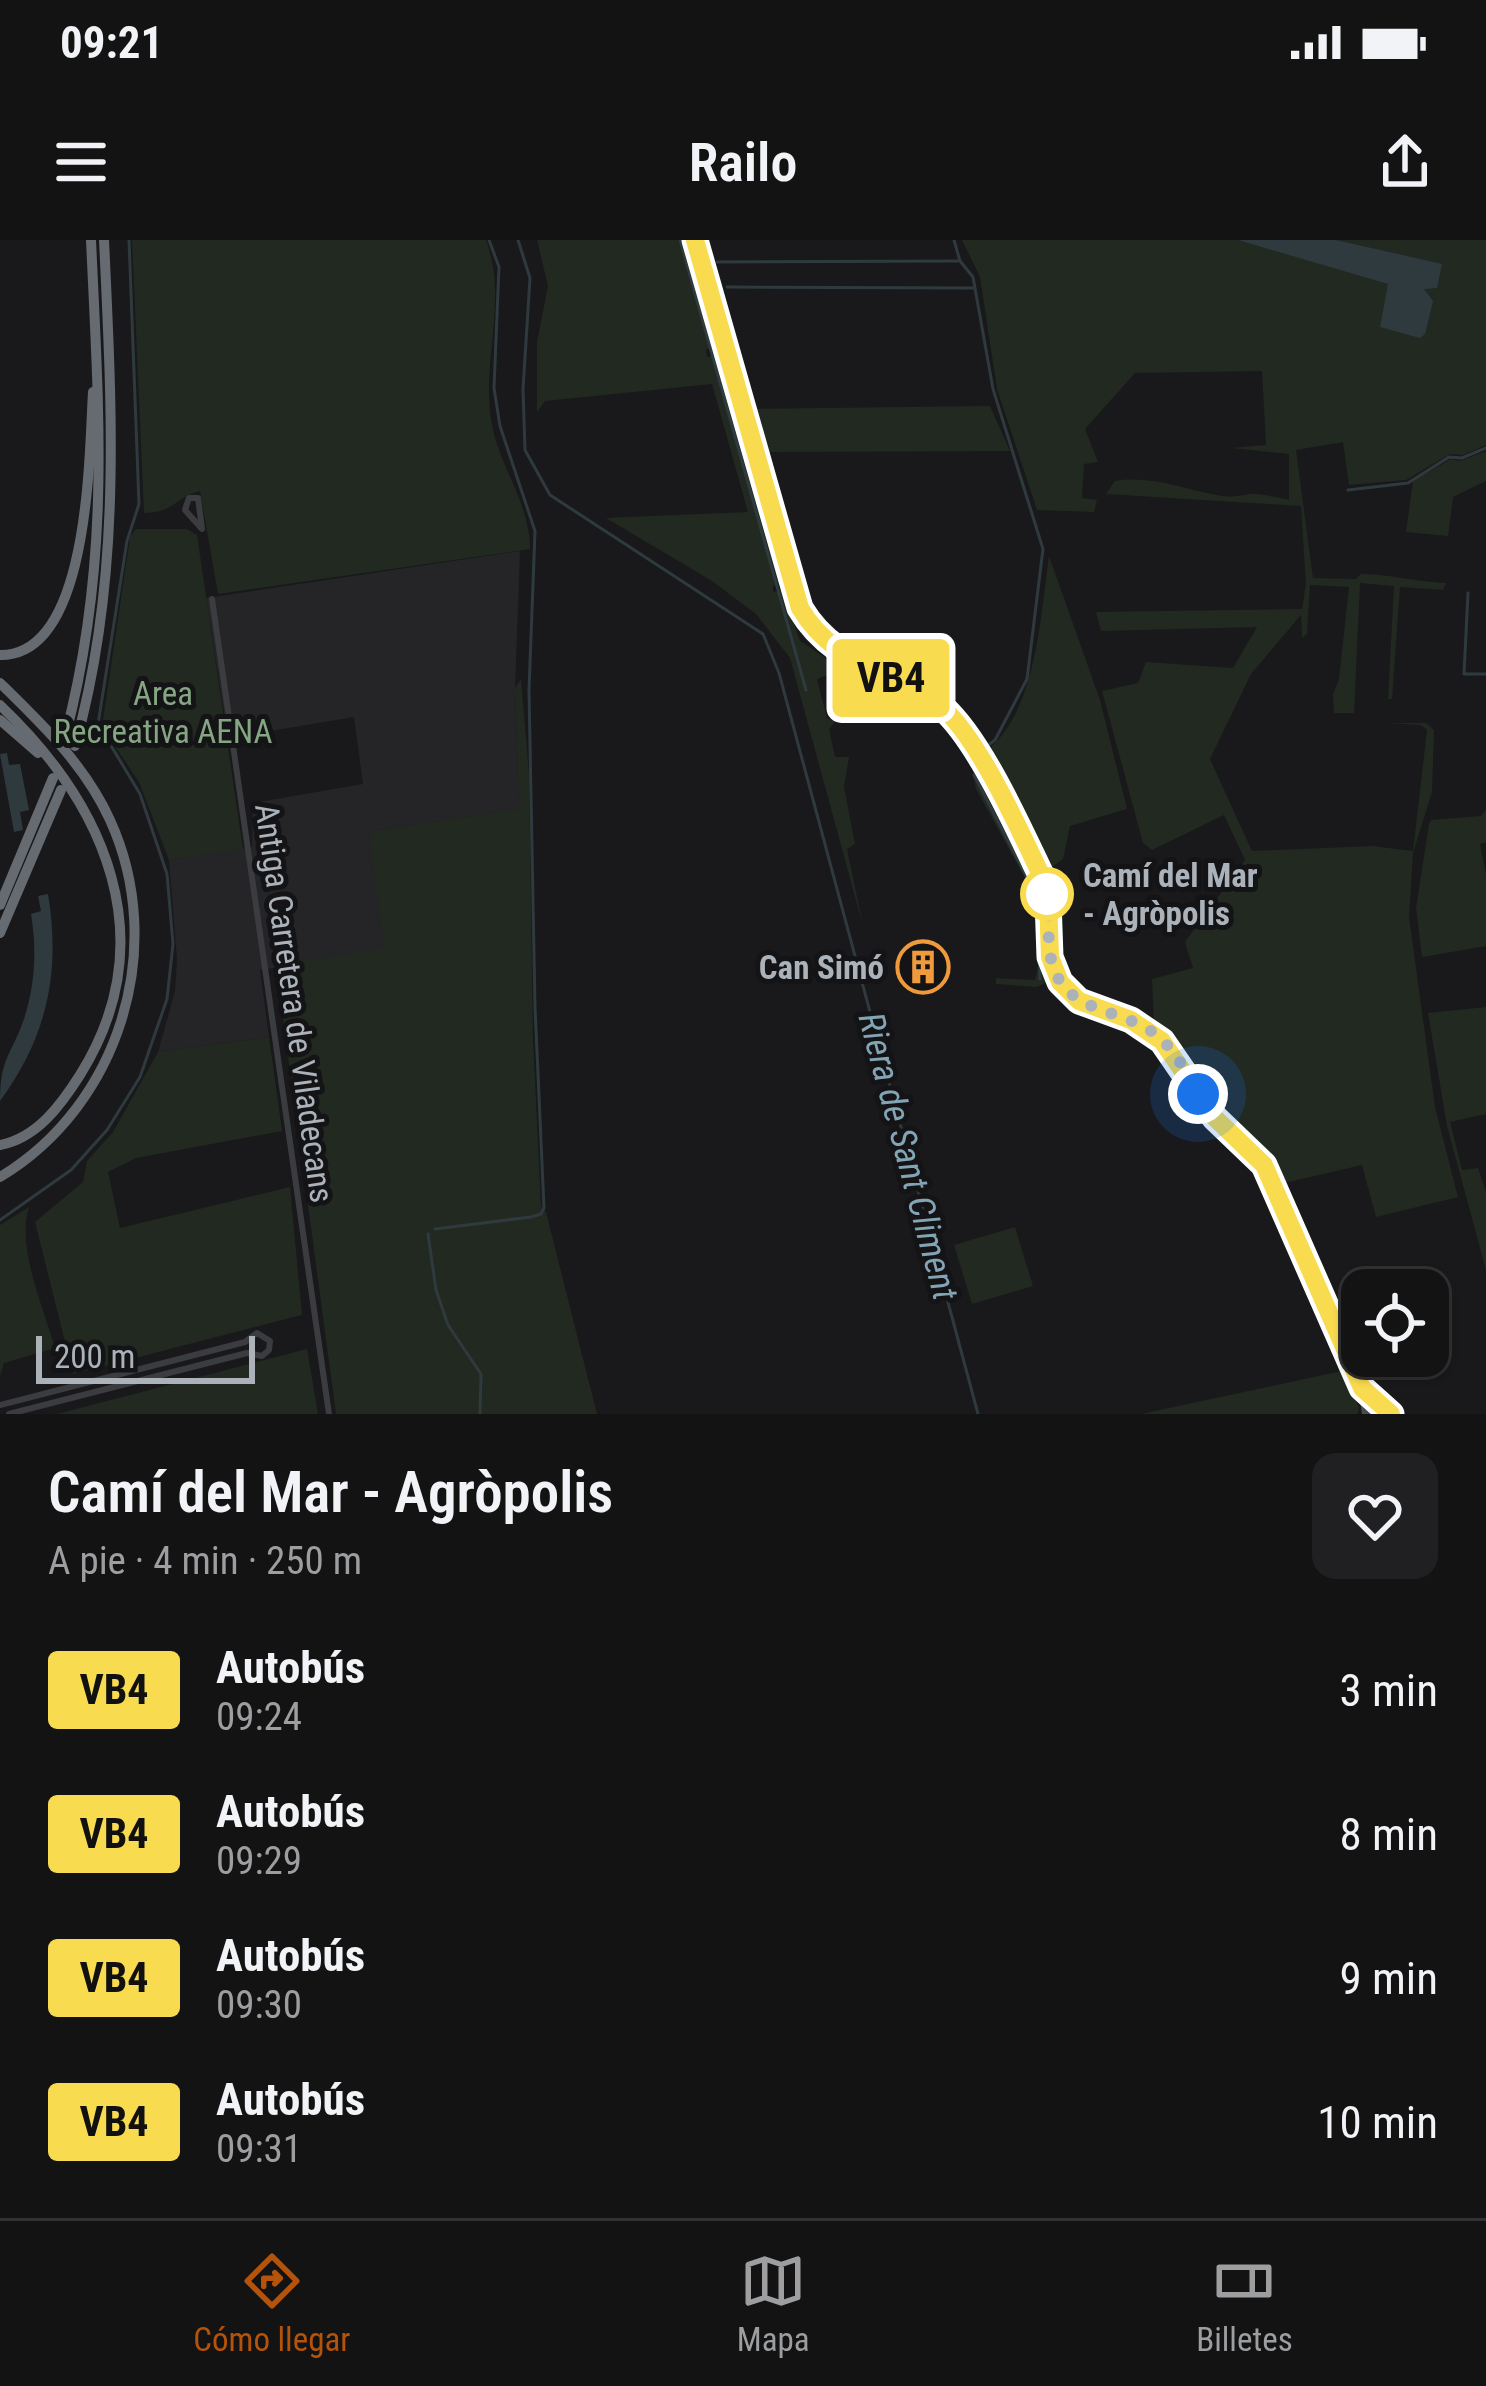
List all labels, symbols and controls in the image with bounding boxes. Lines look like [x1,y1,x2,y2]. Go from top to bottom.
text: 09:21 [60,16,163,69]
icon: menu [48,129,114,195]
icon: share [1372,129,1438,195]
text: Railo [689,131,797,194]
line badge: VB4 [822,639,960,717]
text: VB4 [856,653,926,702]
park label: Area Recreativa AENA [53,674,273,751]
street label: Antiga Carretera de Viladecans [247,801,342,1205]
place label: Camí del Mar - Agròpolis [1083,856,1258,933]
marker: Camí del Mar - Agròpolis [1022,869,1072,919]
building icon: Can Simó [895,939,951,995]
place label: Can Simó [759,948,884,987]
water label: Riera de Sant Climent [849,1008,967,1305]
your location [1168,1064,1228,1124]
map controls [1341,1269,1449,1377]
button: locate [1341,1269,1449,1377]
scale bar [36,1330,255,1383]
text: 200 m [54,1337,135,1376]
button: heart [1312,1453,1438,1579]
text: Camí del Mar - Agròpolis [48,1459,613,1526]
text: A pie · 4 min · 250 m [48,1538,362,1584]
text: Autobús [216,1641,365,1694]
text: 3 min [1339,1664,1438,1717]
text: VB4 [79,1665,149,1714]
text: 09:24 [216,1694,302,1740]
text: Autobús [216,1785,365,1838]
text: 8 min [1339,1808,1438,1861]
text: VB4 [79,1809,149,1858]
text: 09:29 [216,1838,302,1884]
text: Autobús [216,1929,365,1982]
text: 9 min [1339,1952,1438,2005]
text: VB4 [79,1953,149,2002]
text: 09:30 [216,1982,302,2028]
text: Autobús [216,2073,365,2126]
text: 10 min [1317,2096,1438,2149]
text: VB4 [79,2097,149,2146]
text: 09:31 [216,2126,302,2172]
tab: Cómo llegar [193,2248,350,2359]
tab: Mapa [737,2248,810,2359]
tab: Billetes [1196,2248,1293,2359]

